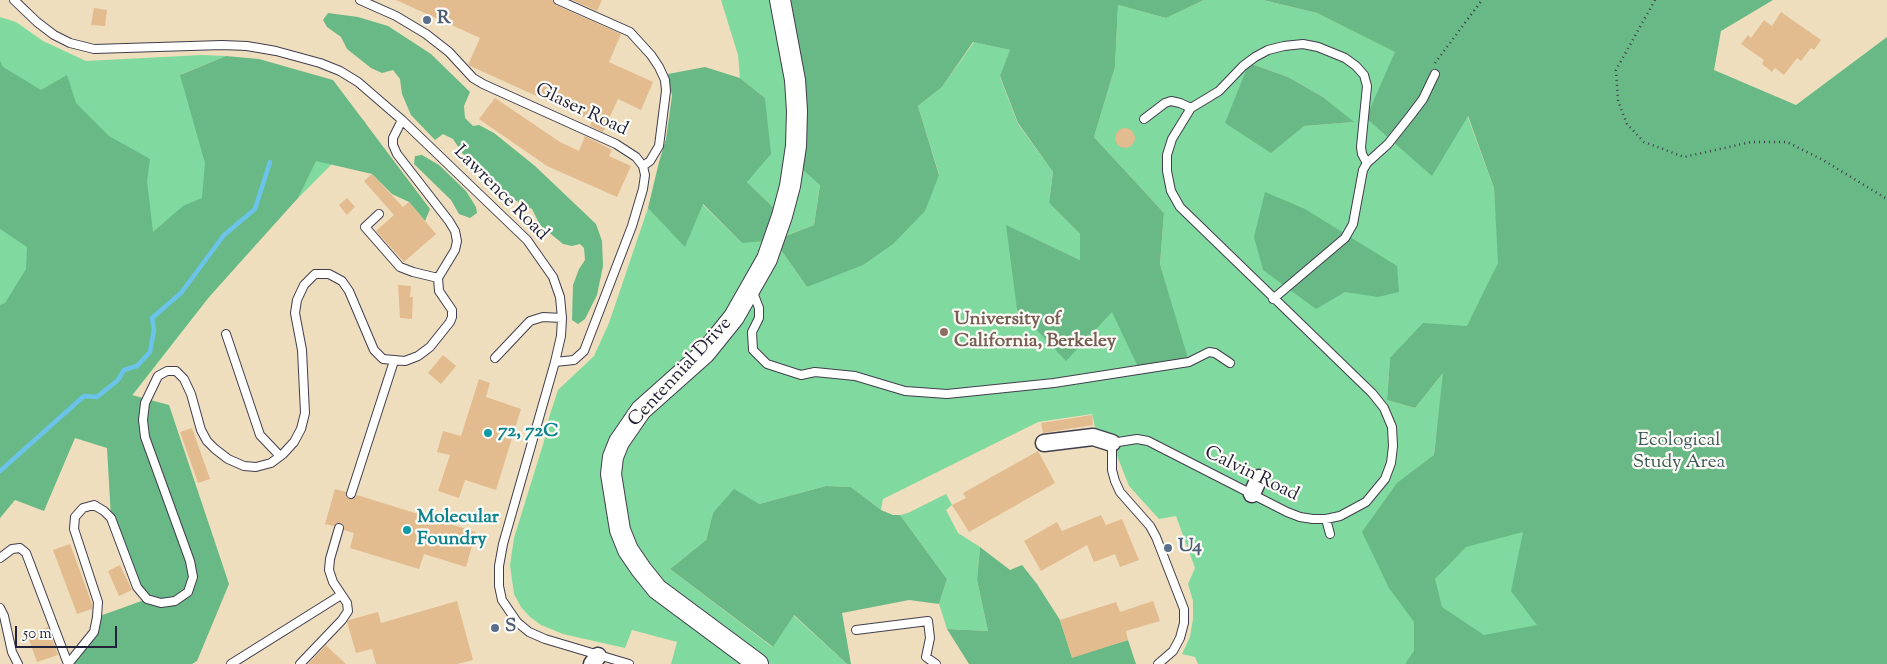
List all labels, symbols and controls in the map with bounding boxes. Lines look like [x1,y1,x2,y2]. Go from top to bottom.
place label: R [437,9,451,31]
marker: R [421,14,433,26]
street label: Glaser Road [531,80,631,142]
street label: Lawrence Road [448,142,552,246]
place label: University of California, Berkeley [954,310,1116,354]
street label: Centennial Drive [624,313,738,433]
marker: University of California, Berkeley [938,326,950,338]
place label: 72, 72C [498,422,559,444]
marker: 72, 72C [482,427,494,439]
park label: Ecological Study Area [1633,431,1725,475]
street label: Calvin Road [1200,442,1302,508]
place label: Molecular Foundry [417,508,499,552]
marker: Molecular Foundry [401,524,413,536]
place label: U4 [1178,537,1202,559]
marker: U4 [1162,542,1174,554]
scale bar [18,616,120,648]
place label: S [505,617,516,639]
marker: S [489,622,501,634]
text: 50 m [23,624,52,645]

